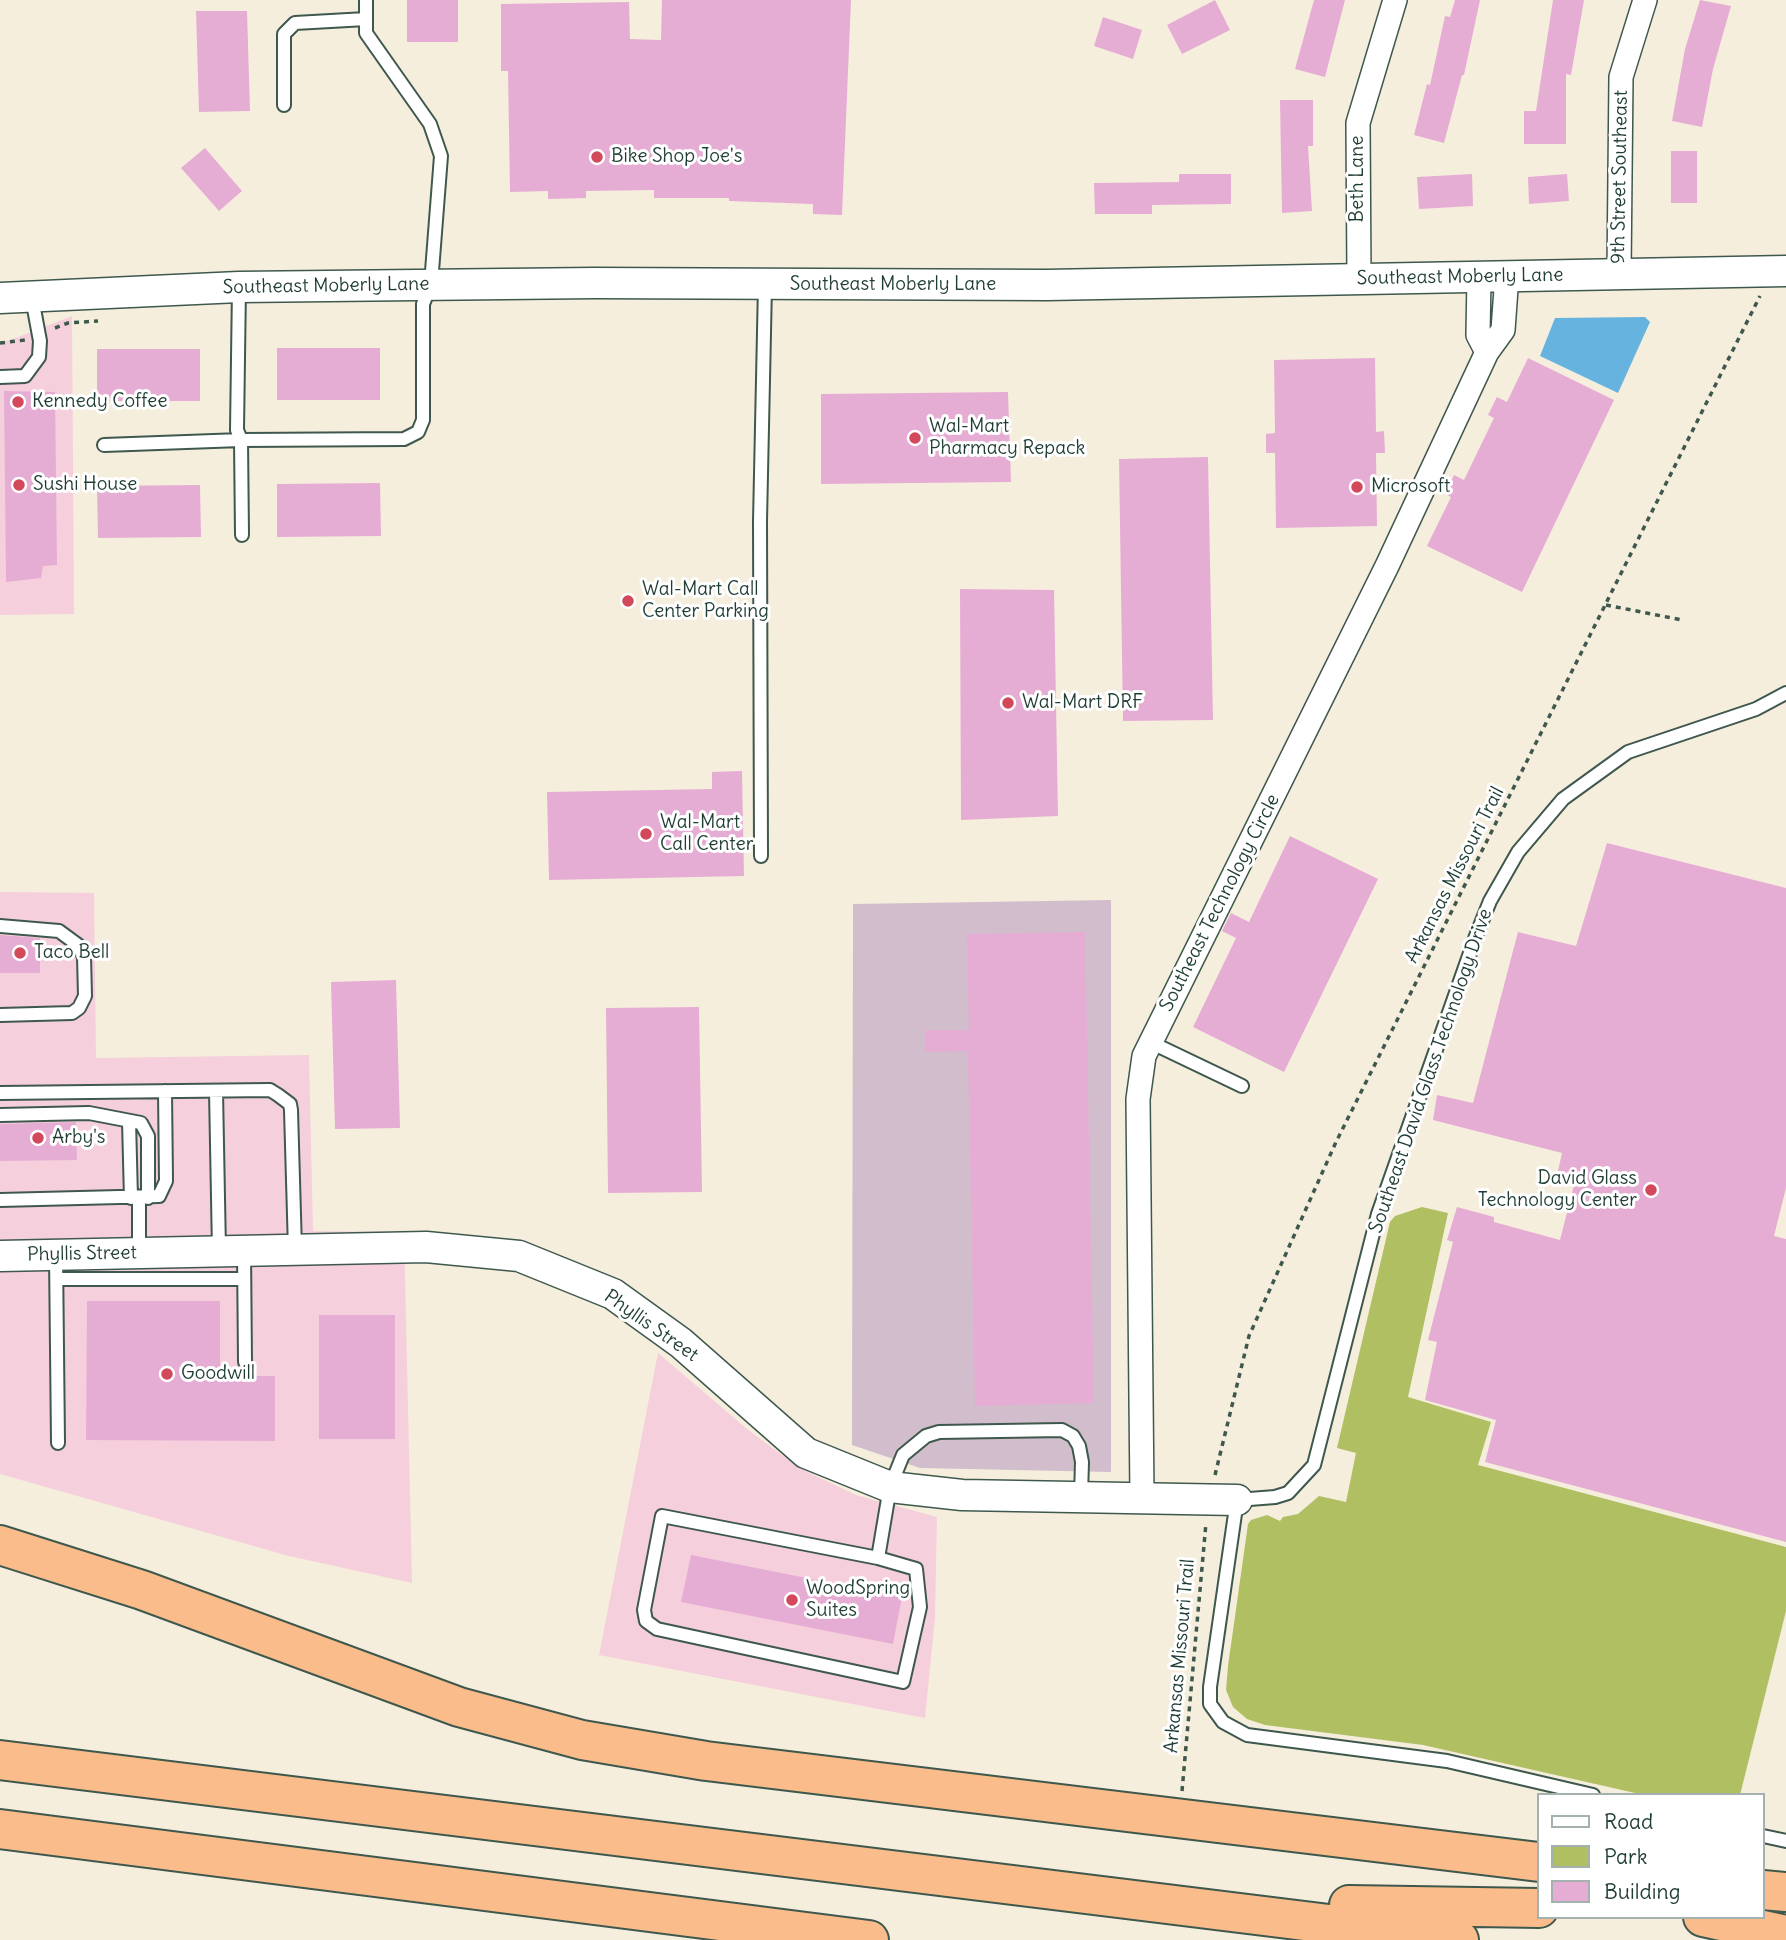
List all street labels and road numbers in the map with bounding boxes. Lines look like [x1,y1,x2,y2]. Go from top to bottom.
street label: 9th Street Southeast [1607,90,1633,264]
street label: Beth Lane [1347,136,1369,222]
street label: Southeast Moberly Lane [1356,264,1564,290]
street label: Southeast Moberly Lane [222,273,430,299]
street label: Southeast Moberly Lane [790,274,996,296]
street label: Arkansas Missouri Trail [1401,783,1509,967]
street label: Southeast Technology Circle [1155,791,1285,1015]
street label: Southeast David Glass Technology Drive [1365,906,1497,1236]
street label: Phyllis Street [27,1242,137,1266]
street label: Phyllis Street [600,1285,702,1367]
street label: Arkansas Missouri Trail [1160,1558,1200,1754]

